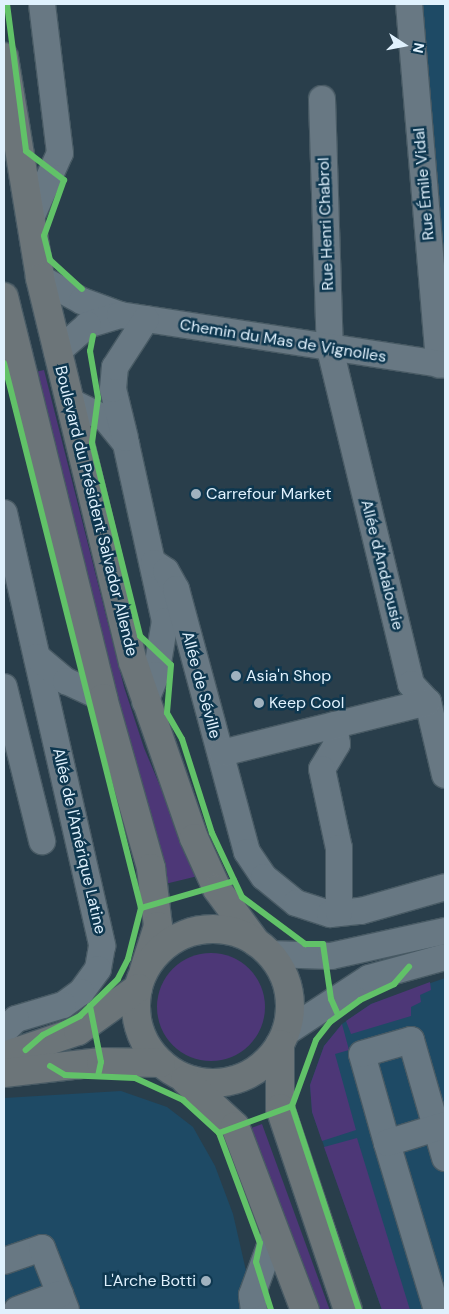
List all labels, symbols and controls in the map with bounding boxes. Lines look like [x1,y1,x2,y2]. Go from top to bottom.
north arrow [379,20,429,70]
text: N [409,41,429,55]
street label: Rue Émile Vidal [410,127,438,241]
street label: Rue Henri Chabrol [314,157,338,291]
street label: Chemin du Mas de Vignolles [178,315,388,367]
street label: Boulevard du Président Salvador Allende [51,364,141,658]
place label: Carrefour Market [206,484,331,504]
marker: Carrefour Market [190,488,202,500]
street label: Allée d'Andalousie [357,498,407,632]
street label: Allée de Séville [177,629,225,741]
place label: Asia'n Shop [246,666,331,686]
marker: Asia'n Shop [230,670,242,682]
place label: Keep Cool [269,693,344,713]
marker: Keep Cool [253,697,265,709]
street label: Allée de l'Amérique Latine [48,746,110,936]
place label: L'Arche Botti [104,1271,196,1291]
marker: L'Arche Botti [200,1275,212,1287]

